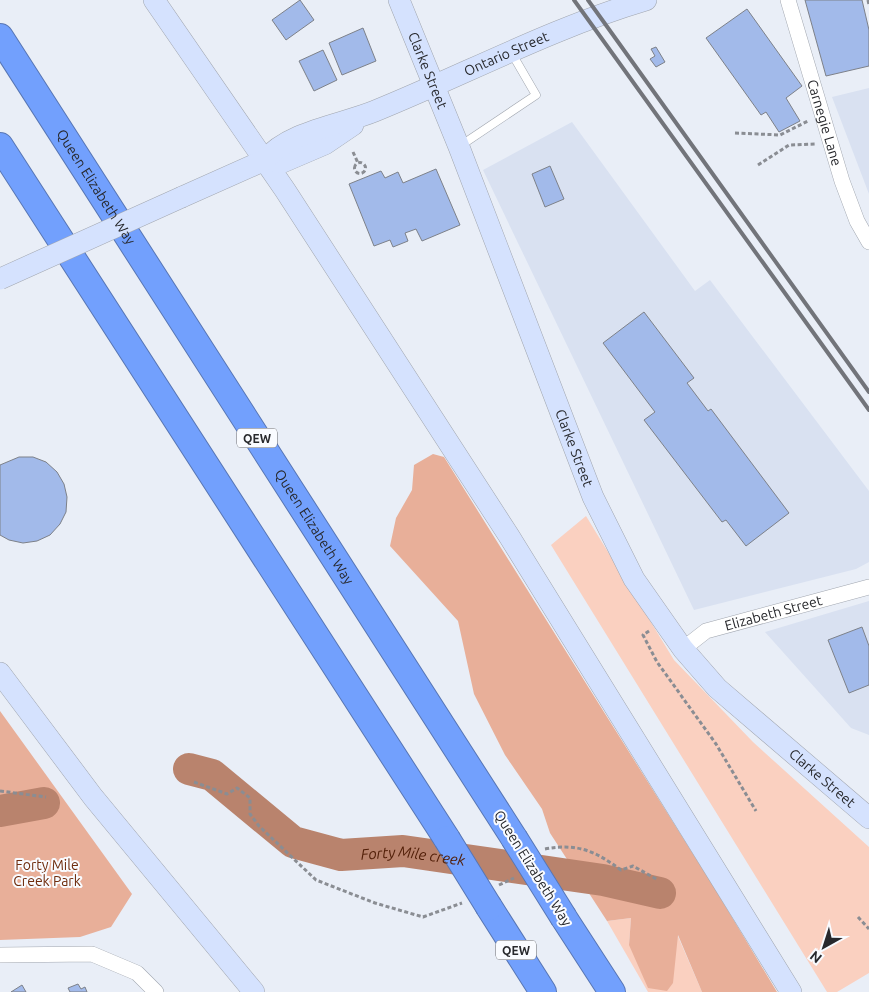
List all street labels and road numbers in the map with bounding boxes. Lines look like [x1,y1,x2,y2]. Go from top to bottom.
street label: Ontario Street [461,28,551,79]
street label: Clarke Street [405,29,451,112]
street label: Carnegie Lane [804,78,845,168]
street label: Queen Elizabeth Way [53,126,139,247]
street label: Clarke Street [552,407,596,489]
road number: QEW [237,428,277,448]
street label: Queen Elizabeth Way [272,466,357,587]
street label: Elizabeth Street [723,592,824,634]
street label: Clarke Street [786,745,859,811]
street label: Queen Elizabeth Way [491,807,575,929]
road number: QEW [496,940,536,960]

